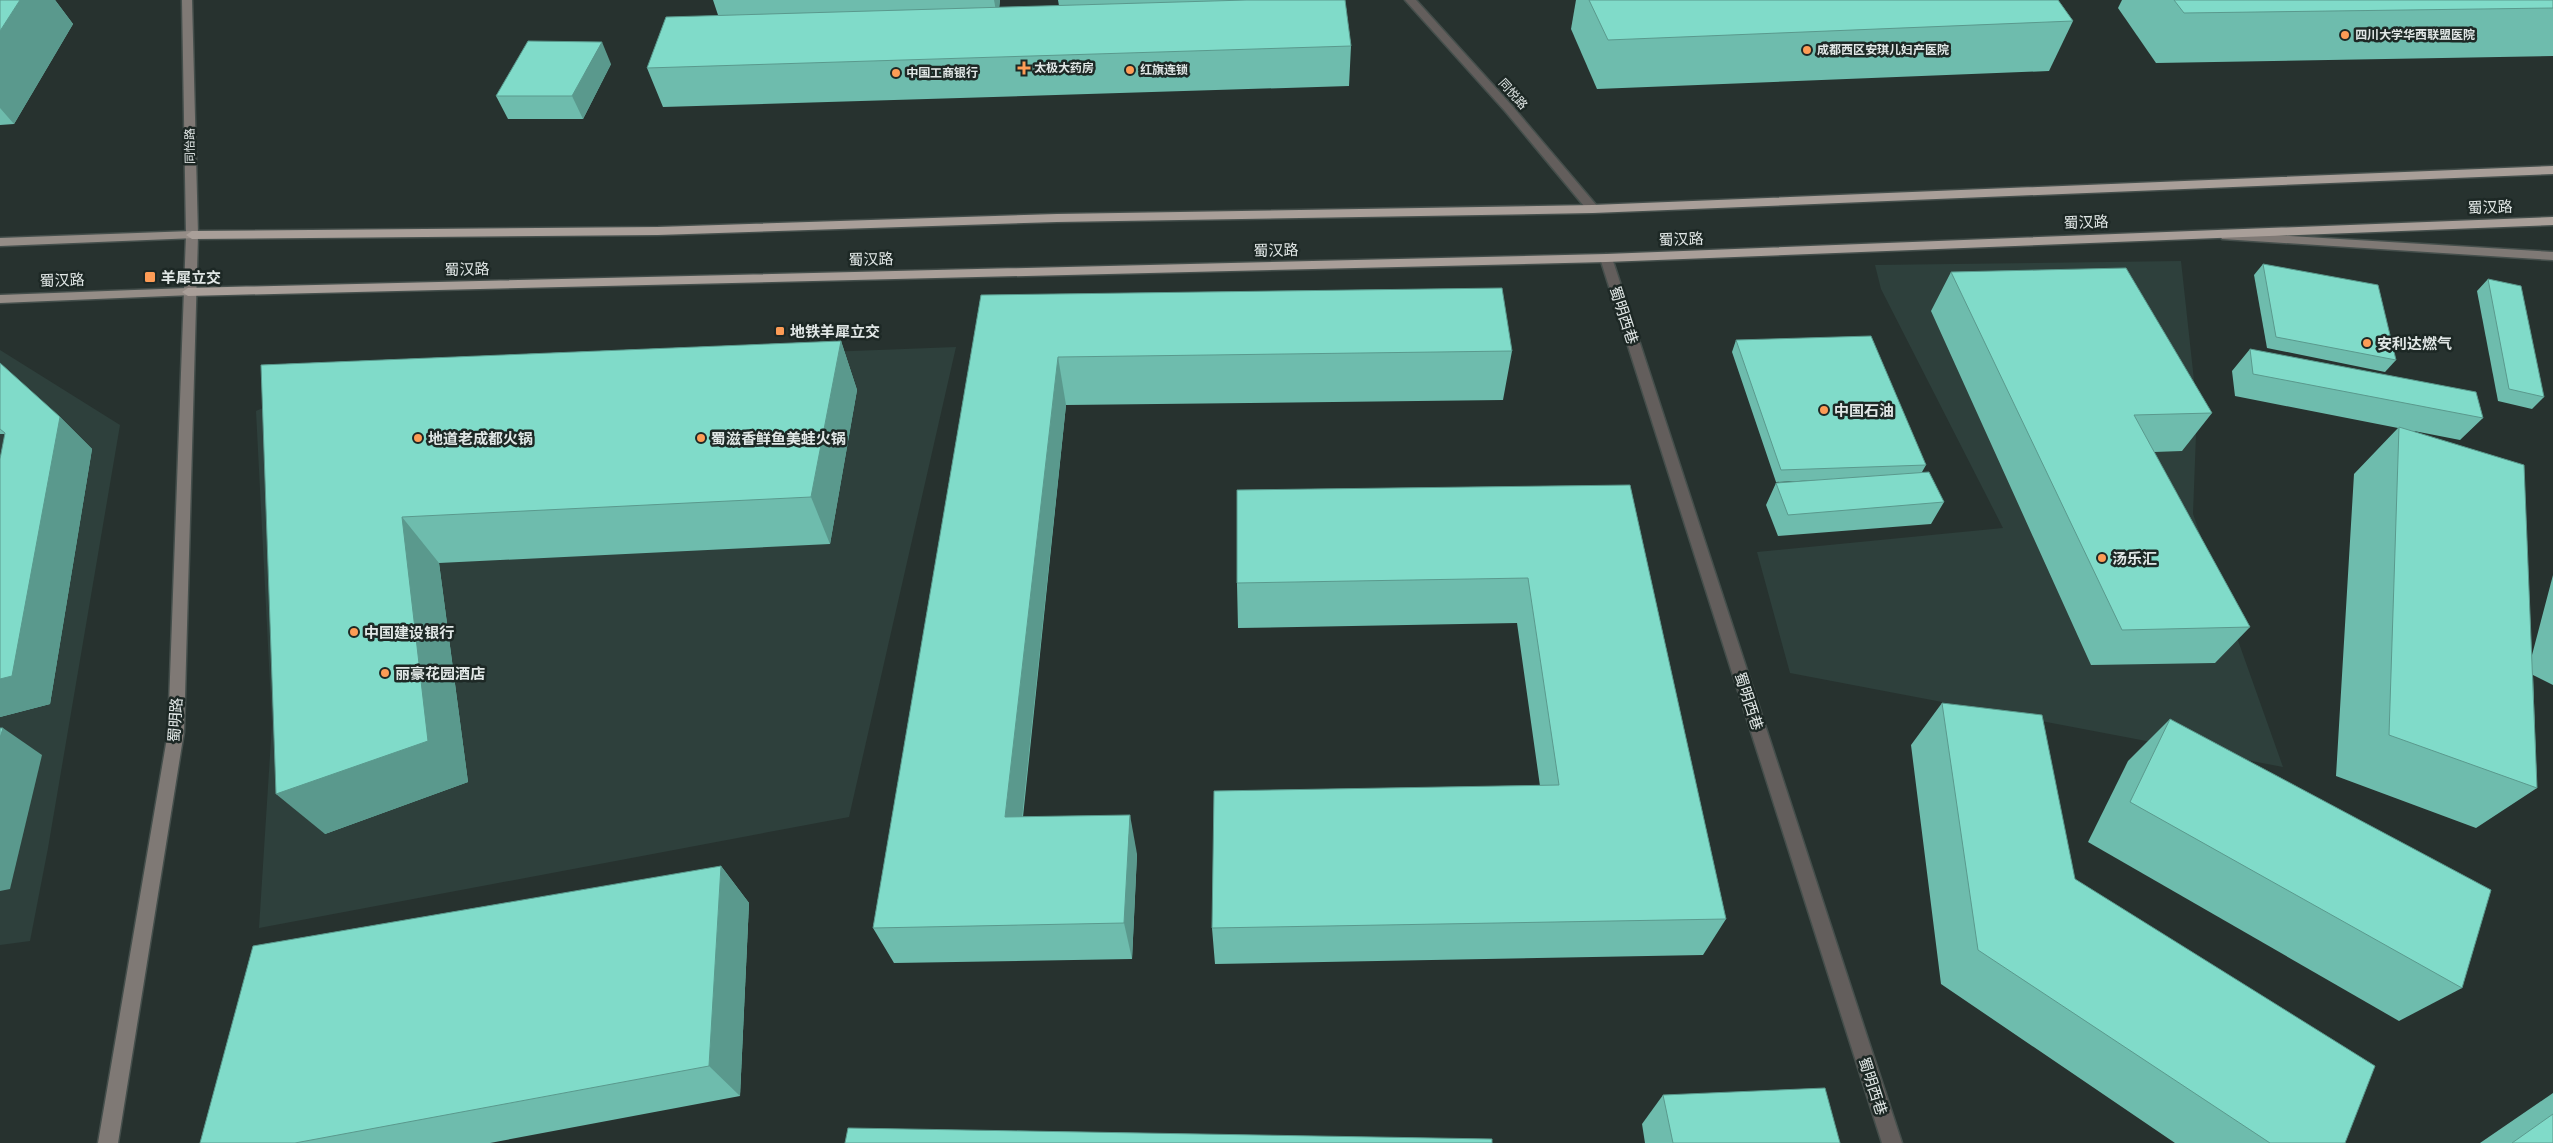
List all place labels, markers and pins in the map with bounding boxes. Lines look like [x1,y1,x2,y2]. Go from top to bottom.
place label: 四川大学华西联盟医院 [2355,27,2475,43]
marker: 四川大学华西联盟医院 [2339,29,2351,41]
place label: 成都西区安琪儿妇产医院 [1817,42,1949,58]
marker: 成都西区安琪儿妇产医院 [1801,44,1813,56]
place label: 太极大药房 [1034,60,1094,76]
marker: 太极大药房 [1018,62,1030,74]
place label: 红旗连锁 [1140,62,1188,78]
marker: 红旗连锁 [1124,64,1136,76]
place label: 中国工商银行 [906,65,978,81]
marker: 中国工商银行 [890,67,902,79]
place label: 羊犀立交 [161,268,221,287]
marker: 羊犀立交 [143,270,157,284]
place label: 地铁羊犀立交 [790,322,880,341]
marker: 地铁羊犀立交 [774,325,786,337]
place label: 安利达燃气 [2377,334,2452,353]
marker: 安利达燃气 [2361,337,2373,349]
place label: 中国石油 [1834,401,1894,420]
marker: 中国石油 [1818,404,1830,416]
place label: 地道老成都火锅 [428,429,533,448]
place label: 蜀滋香鲜鱼美蛙火锅 [711,429,846,448]
marker: 地道老成都火锅 [412,432,424,444]
marker: 蜀滋香鲜鱼美蛙火锅 [695,432,707,444]
place label: 汤乐汇 [2112,549,2157,568]
marker: 汤乐汇 [2096,552,2108,564]
place label: 中国建设银行 [364,623,454,642]
marker: 中国建设银行 [348,626,360,638]
place label: 丽豪花园酒店 [395,664,485,683]
marker: 丽豪花园酒店 [379,667,391,679]

